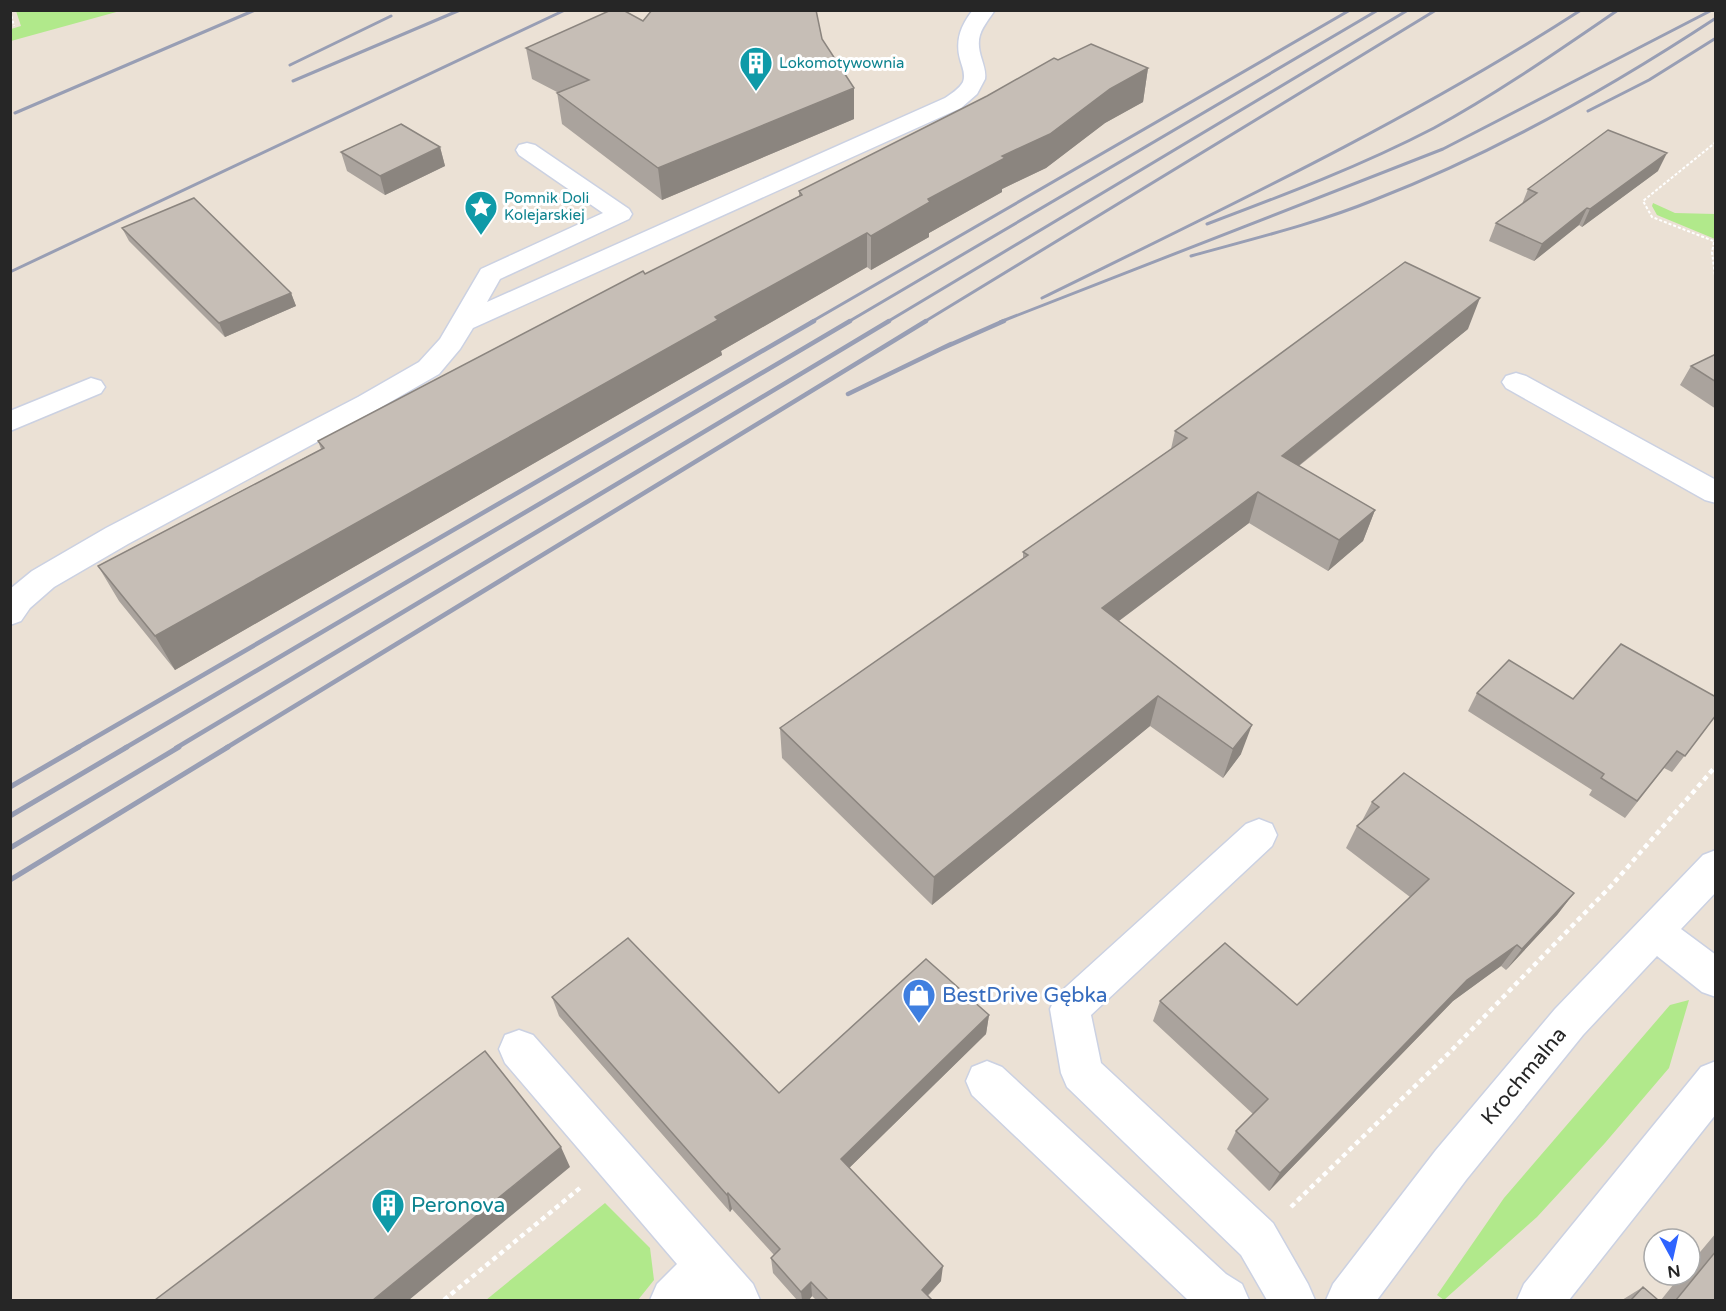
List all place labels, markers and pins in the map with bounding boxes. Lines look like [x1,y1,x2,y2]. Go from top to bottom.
building icon: Lokomotywownia [738,45,774,92]
place label: Lokomotywownia [779,54,904,72]
place icon: Pomnik Doli Kolejarskiej [463,189,499,236]
place label: Pomnik Doli Kolejarskiej [504,189,589,224]
shop icon: BestDrive Gębka [901,977,937,1024]
place label: BestDrive Gębka [942,983,1108,1008]
building icon: Peronova [370,1187,406,1234]
place label: Peronova [411,1193,505,1218]

